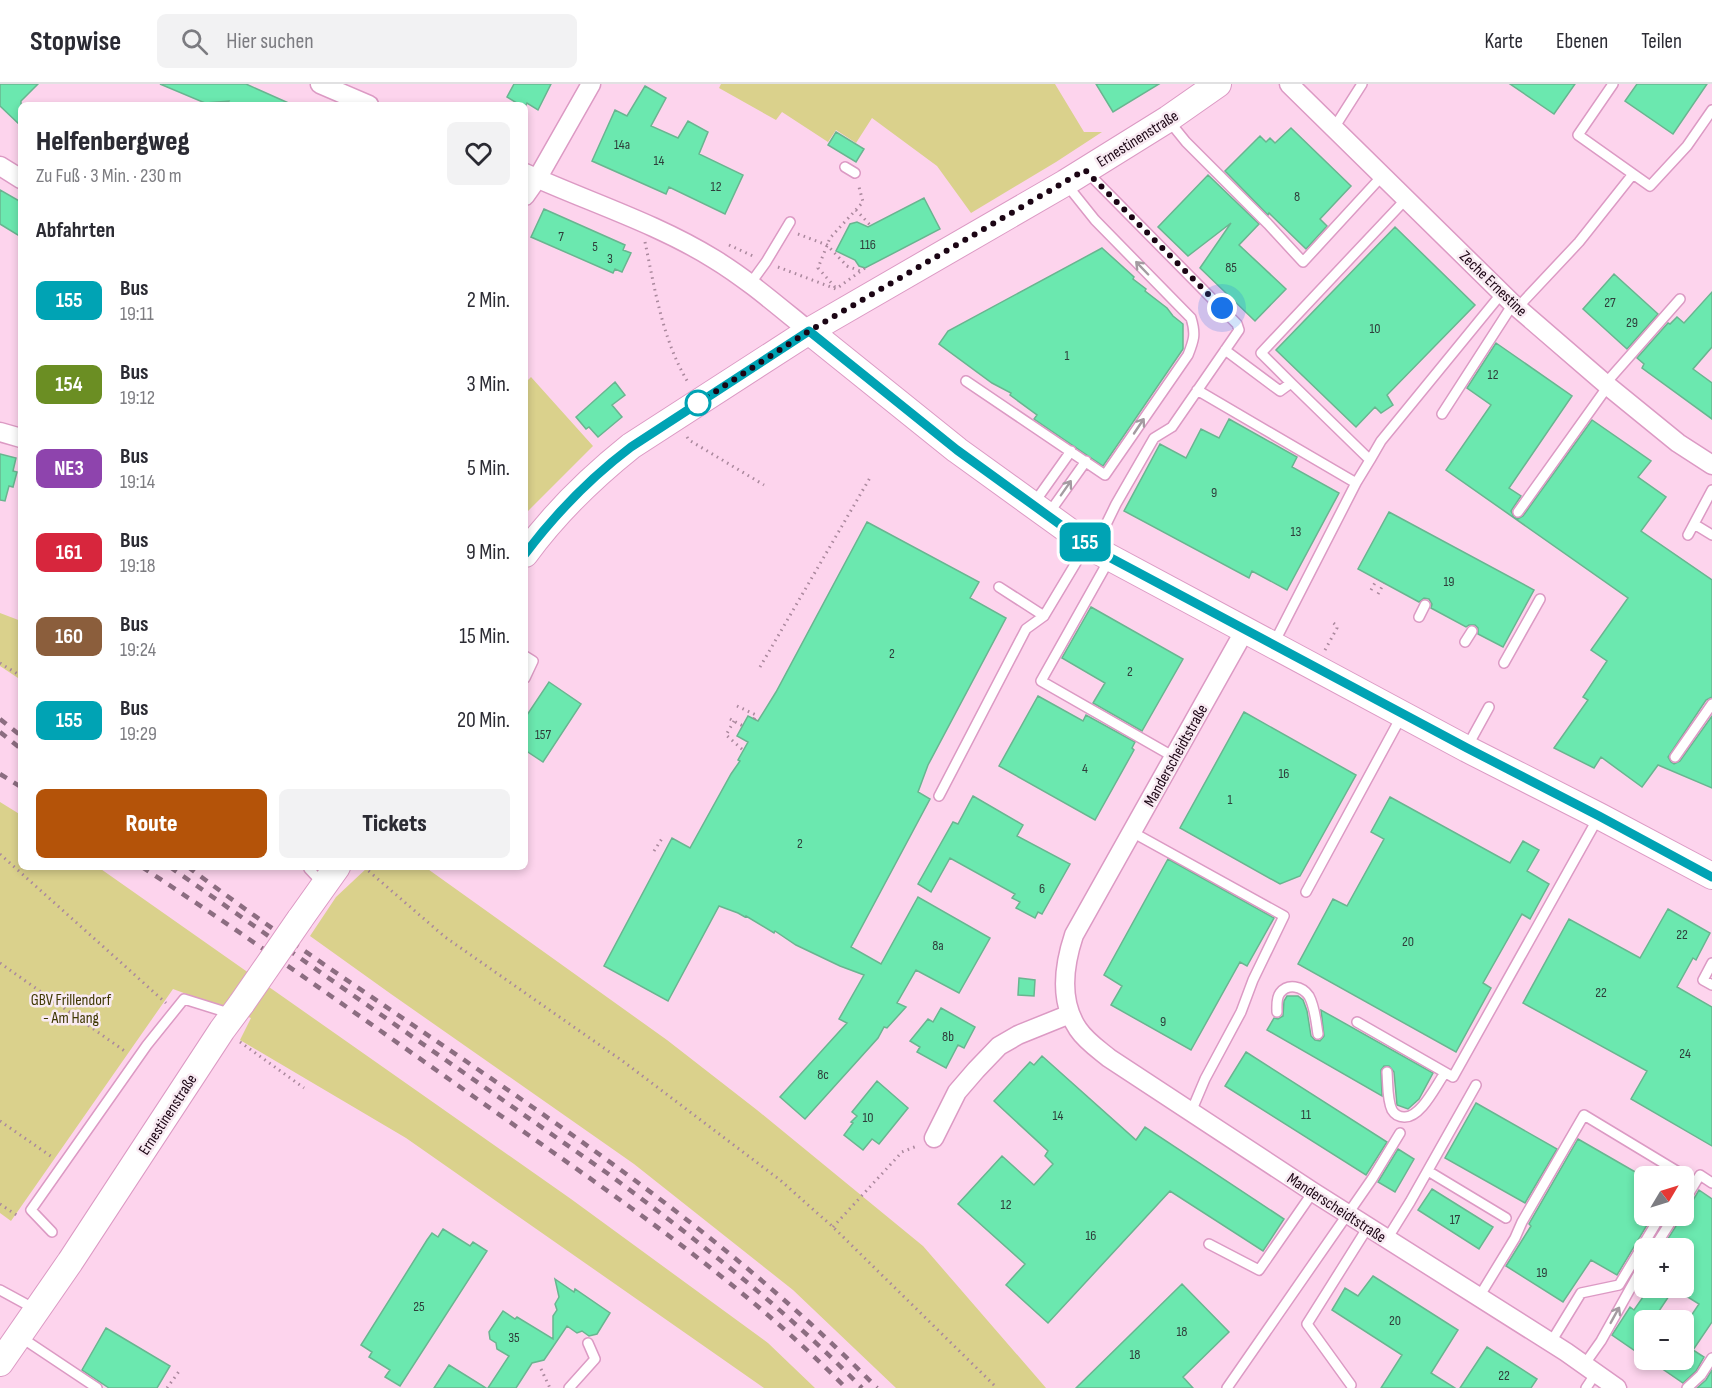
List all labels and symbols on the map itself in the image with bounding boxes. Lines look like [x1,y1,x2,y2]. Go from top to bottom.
street label: Ernestinenstraße [1094,107,1182,172]
house number: 14a [614,136,630,153]
house number: 14 [654,152,665,169]
house number: 12 [711,178,722,195]
house number: 8 [1294,188,1300,205]
house number: 7 [558,228,564,245]
house number: 116 [860,236,876,253]
house number: 5 [592,238,598,255]
street label: Zeche Ernestine [1455,247,1531,321]
house number: 3 [607,250,613,267]
house number: 85 [1225,259,1237,276]
one-way arrow [1135,261,1149,276]
your location [1207,293,1237,323]
house number: 27 [1604,294,1616,311]
house number: 29 [1626,314,1638,331]
house number: 10 [1369,320,1381,337]
house number: 1 [1065,347,1070,364]
house number: 12 [1488,366,1499,383]
unlabelled marker [685,390,711,416]
one-way arrow [1132,418,1145,435]
one-way arrow [1060,480,1072,497]
house number: 9 [1211,484,1217,501]
line badge: 155 [1050,522,1120,562]
house number: 13 [1291,523,1302,540]
house number: 19 [1443,573,1455,590]
house number: 2 [889,645,895,662]
house number: 2 [1127,663,1133,680]
street label: Manderscheidtstraße [1140,701,1212,810]
house number: 157 [535,726,551,743]
house number: 4 [1082,760,1088,777]
house number: 16 [1278,765,1290,782]
house number: 1 [1228,791,1233,808]
house number: 2 [797,835,803,852]
house number: 6 [1039,880,1045,897]
house number: 22 [1676,926,1688,943]
house number: 20 [1402,933,1414,950]
house number: 8a [932,937,944,954]
house number: 22 [1595,984,1607,1001]
park label: GBV Frillendorf - Am Hang [31,991,112,1028]
house number: 9 [1160,1013,1166,1030]
house number: 8b [942,1028,954,1045]
house number: 24 [1679,1045,1691,1062]
house number: 8c [817,1066,829,1083]
street label: Ernestinenstraße [135,1071,201,1159]
house number: 11 [1301,1106,1311,1123]
house number: 14 [1053,1107,1064,1124]
house number: 10 [862,1109,874,1126]
north arrow [1634,1166,1694,1226]
street label: Manderscheidtstraße [1283,1169,1389,1247]
house number: 12 [1001,1196,1012,1213]
house number: 17 [1450,1211,1461,1228]
house number: 16 [1085,1227,1097,1244]
house number: 19 [1536,1264,1548,1281]
house number: 25 [413,1298,425,1315]
one-way arrow [1609,1307,1621,1324]
house number: 20 [1389,1312,1401,1329]
house number: 18 [1176,1323,1188,1340]
house number: 35 [508,1329,520,1346]
house number: 18 [1129,1346,1141,1363]
house number: 22 [1498,1367,1510,1384]

